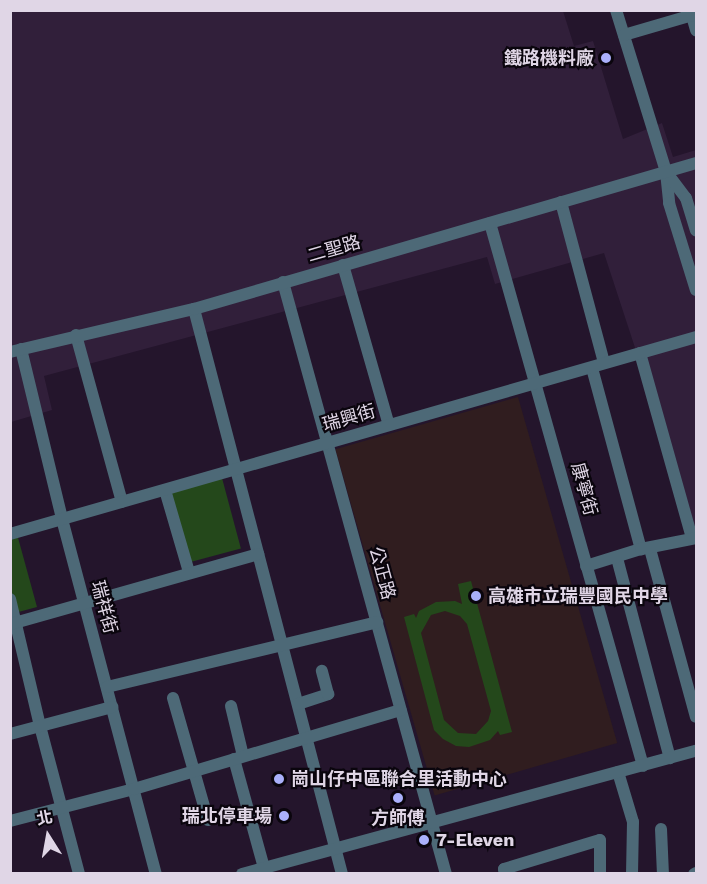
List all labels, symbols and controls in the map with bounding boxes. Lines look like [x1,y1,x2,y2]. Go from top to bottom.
place label: 鐵路機料廠 [504,47,594,69]
marker: 鐵路機料廠 [599,51,613,65]
street label: 二聖路 [305,231,363,267]
street label: 瑞興街 [320,400,378,436]
street label: 康寧街 [567,460,601,518]
street label: 公正路 [365,544,399,602]
street label: 瑞祥街 [87,578,121,636]
place label: 高雄市立瑞豐國民中學 [488,585,668,607]
marker: 高雄市立瑞豐國民中學 [469,589,483,603]
place label: 崗山仔中區聯合里活動中心 [291,768,507,790]
marker: 崗山仔中區聯合里活動中心 [272,772,286,786]
marker: 方師傅 [391,791,405,805]
place label: 瑞北停車場 [182,805,272,827]
north arrow [18,806,78,866]
text: 北 [35,807,54,829]
place label: 方師傅 [371,807,425,829]
marker: 瑞北停車場 [277,809,291,823]
place label: 7-Eleven [436,829,514,851]
marker: 7-Eleven [417,833,431,847]

